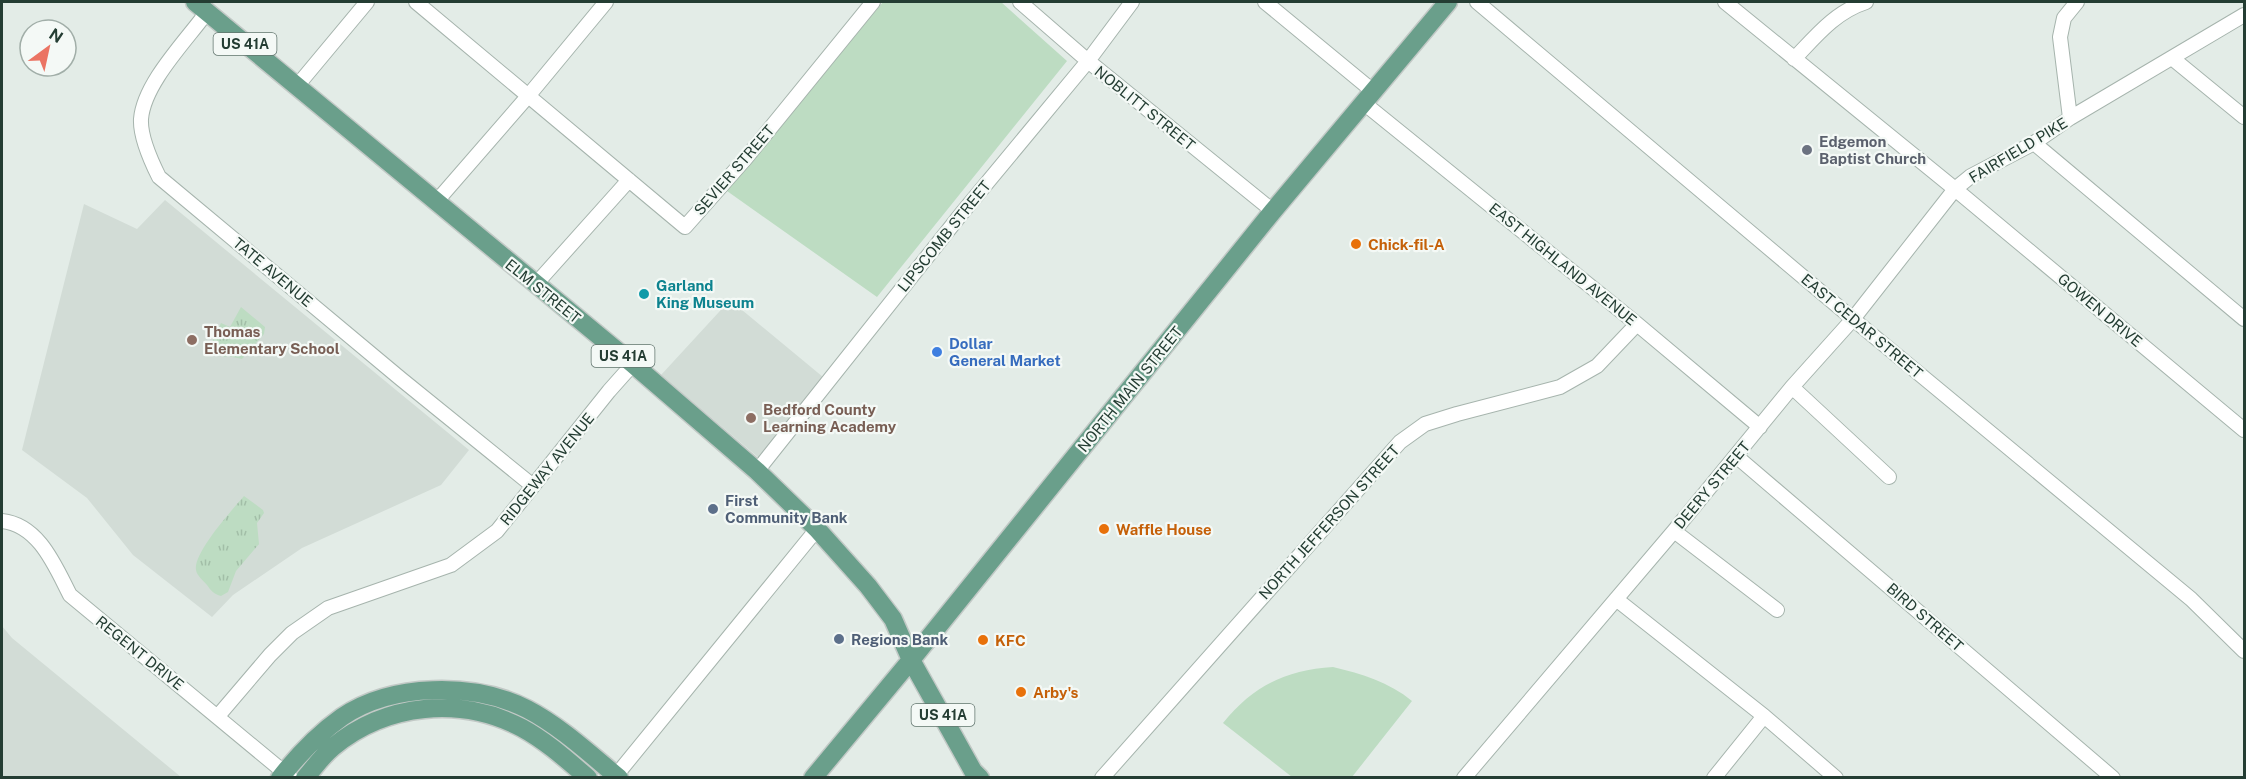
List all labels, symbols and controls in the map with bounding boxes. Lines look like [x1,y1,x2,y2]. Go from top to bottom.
north arrow [18,18,78,78]
text: N [45,24,66,47]
road number: US 41A [214,33,276,55]
street label: NOBLITT STREET [1091,62,1199,154]
street label: FAIRFIELD PIKE [1966,114,2070,186]
street label: SEVIER STREET [690,121,778,218]
place label: Edgemon Baptist Church [1819,133,1926,167]
marker: Edgemon Baptist Church [1800,143,1814,157]
street label: LIPSCOMB STREET [894,177,994,295]
street label: EAST HIGHLAND AVENUE [1486,199,1640,329]
street label: TATE AVENUE [230,234,316,310]
place label: Chick-fil-A [1368,236,1445,253]
marker: Chick-fil-A [1349,237,1363,251]
street label: ELM STREET [502,256,584,327]
street label: EAST CEDAR STREET [1798,270,1926,382]
street label: GOWEN DRIVE [2054,270,2146,350]
place label: Garland King Museum [656,277,754,311]
marker: Garland King Museum [637,287,651,301]
place label: Thomas Elementary School [204,323,340,357]
street label: NORTH MAIN STREET [1074,323,1186,455]
marker: Thomas Elementary School [185,333,199,347]
place label: Dollar General Market [949,335,1061,369]
road number: US 41A [592,345,654,367]
marker: Dollar General Market [930,345,944,359]
place label: Bedford County Learning Academy [763,401,897,435]
street label: RIDGEWAY AVENUE [497,410,597,528]
marker: Bedford County Learning Academy [744,411,758,425]
street label: DEERY STREET [1671,438,1753,532]
street label: NORTH JEFFERSON STREET [1255,441,1403,602]
place label: First Community Bank [725,492,848,526]
marker: First Community Bank [706,502,720,516]
place label: Waffle House [1116,521,1212,538]
marker: Waffle House [1097,522,1111,536]
street label: BIRD STREET [1883,579,1967,655]
street label: REGENT DRIVE [93,612,187,694]
place label: Regions Bank [851,631,948,648]
marker: Regions Bank [832,632,846,646]
place label: KFC [995,632,1026,649]
marker: KFC [976,633,990,647]
place label: Arby's [1033,684,1078,701]
marker: Arby's [1014,685,1028,699]
road number: US 41A [912,704,974,726]

